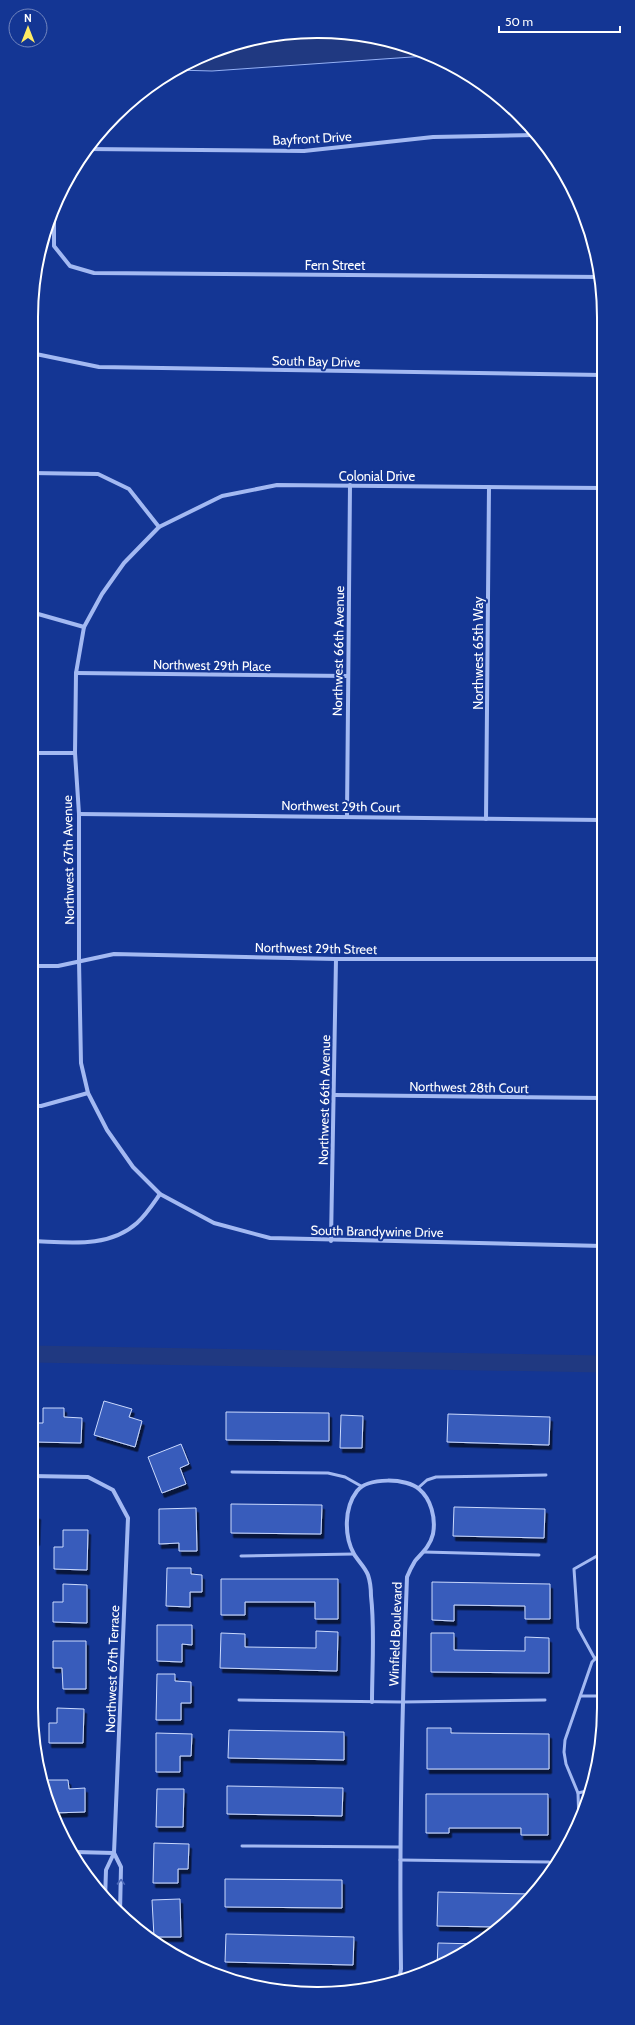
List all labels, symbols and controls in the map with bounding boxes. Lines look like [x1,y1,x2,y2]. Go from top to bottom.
north arrow [8,8,48,48]
scale bar [499,8,620,34]
text: N [24,11,32,25]
text: 50 m [505,14,533,29]
street label: Bayfront Drive [272,128,352,148]
street label: Fern Street [305,257,366,273]
street label: South Bay Drive [272,352,361,370]
street label: Colonial Drive [339,468,416,484]
street label: Northwest 66th Avenue [329,585,347,716]
street label: Northwest 65th Way [470,596,486,710]
street label: Northwest 29th Place [153,656,271,674]
street label: Northwest 67th Avenue [59,795,77,925]
street label: Northwest 29th Court [281,797,401,815]
street label: Northwest 29th Street [255,939,378,957]
street label: Northwest 66th Avenue [315,1034,333,1165]
street label: Northwest 28th Court [409,1078,530,1096]
street label: South Brandywine Drive [310,1222,444,1240]
street label: Winfield Boulevard [385,1582,405,1686]
street label: Northwest 67th Terrace [102,1605,122,1733]
one-way arrow [116,1879,125,1885]

